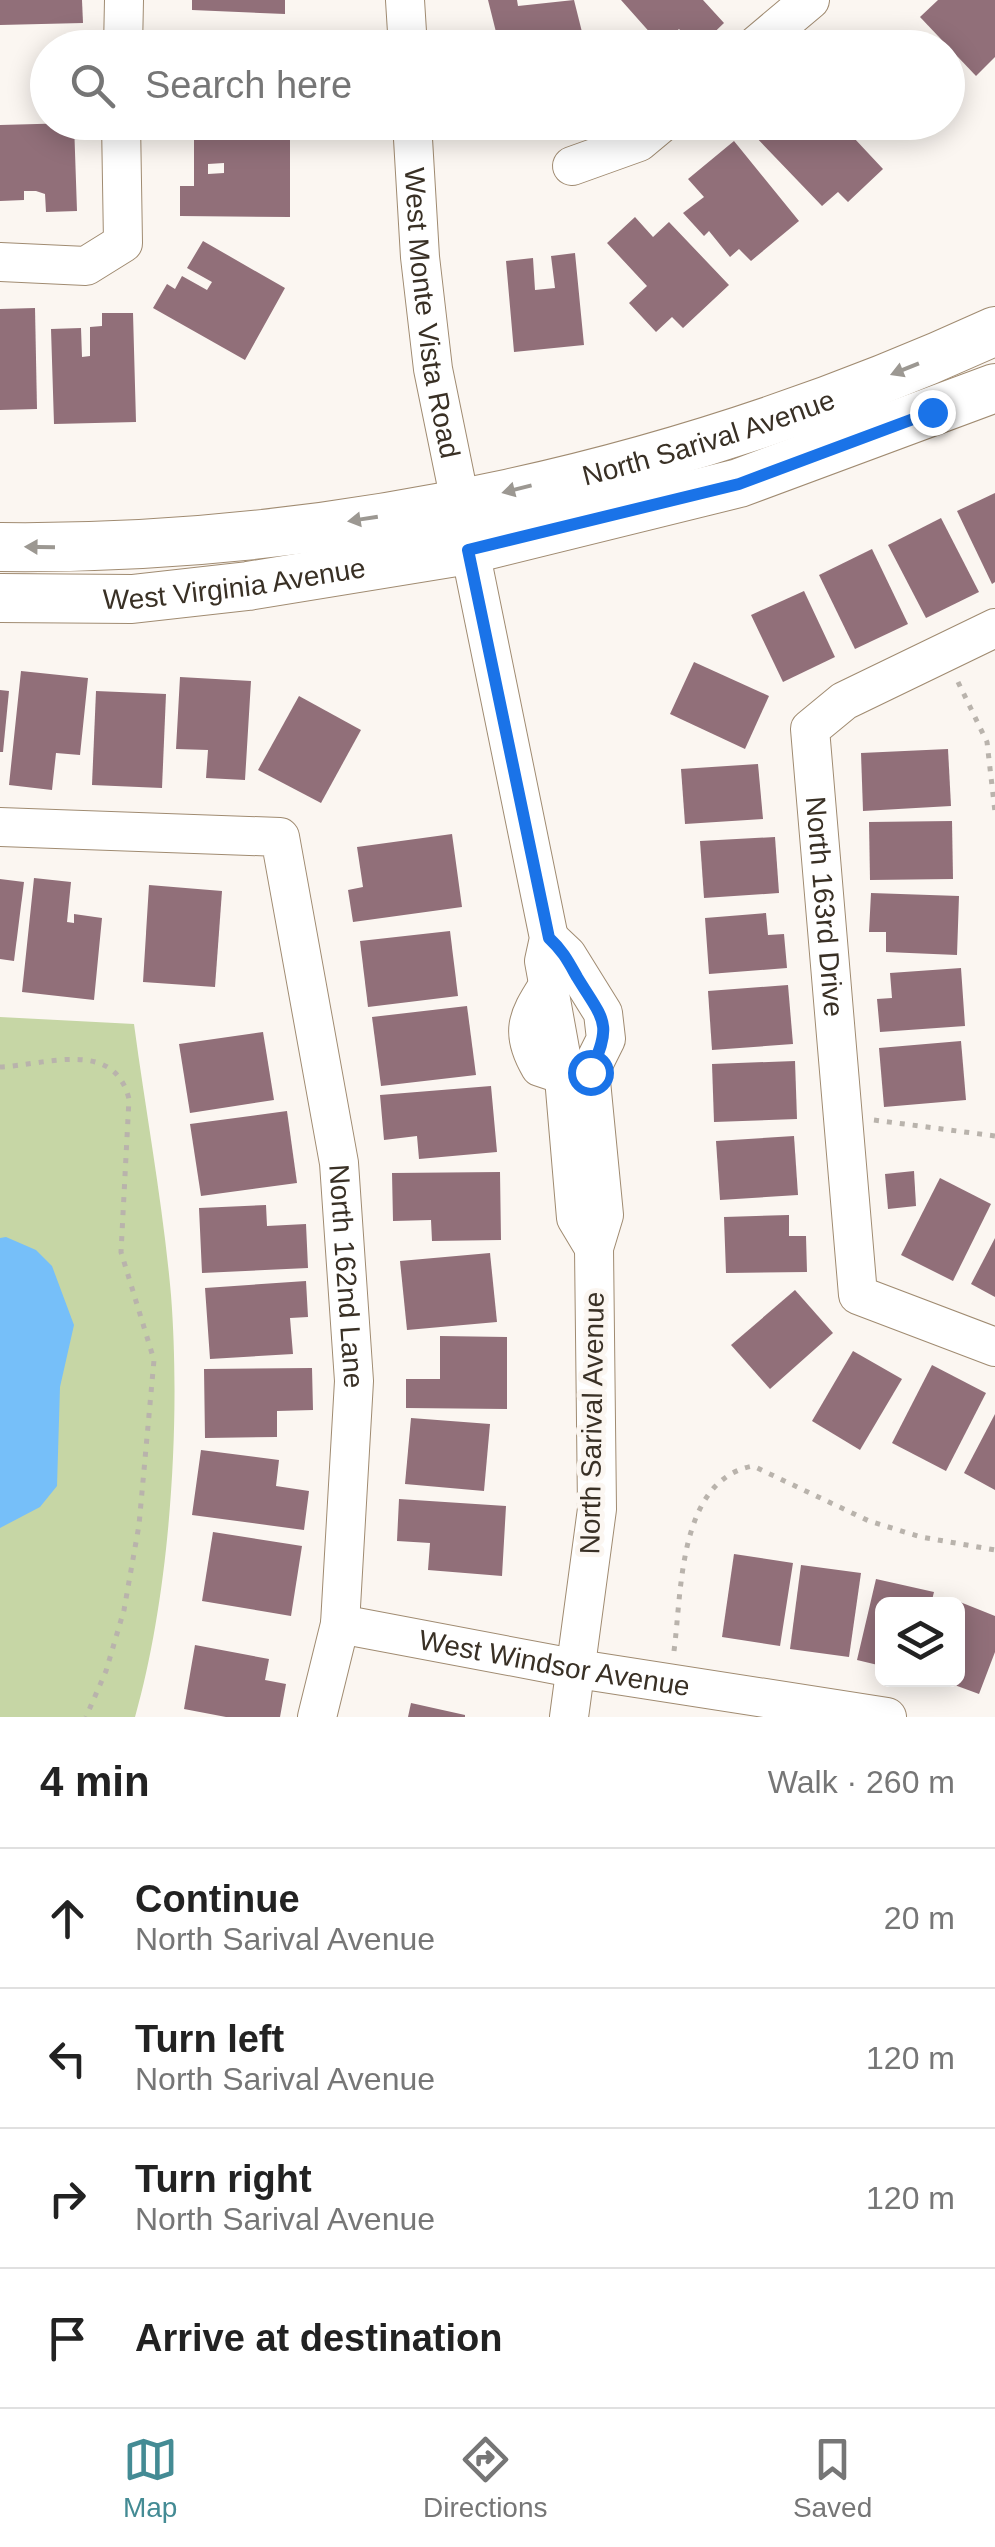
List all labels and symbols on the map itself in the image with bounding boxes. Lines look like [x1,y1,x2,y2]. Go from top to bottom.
street label: West Monte Vista Road [399,166,466,461]
one-way arrow [890,362,920,378]
street label: North Sarival Avenue [579,383,839,491]
route end [910,390,956,436]
one-way arrow [501,482,532,497]
one-way arrow [347,512,378,527]
one-way arrow [23,539,55,555]
street label: West Virginia Avenue [103,552,368,615]
street label: North 163rd Drive [800,795,850,1018]
route start [568,1050,614,1096]
street label: North 162nd Lane [324,1163,370,1389]
street label: North Sarival Avenue [574,1291,610,1555]
street label: West Windsor Avenue [416,1624,692,1702]

